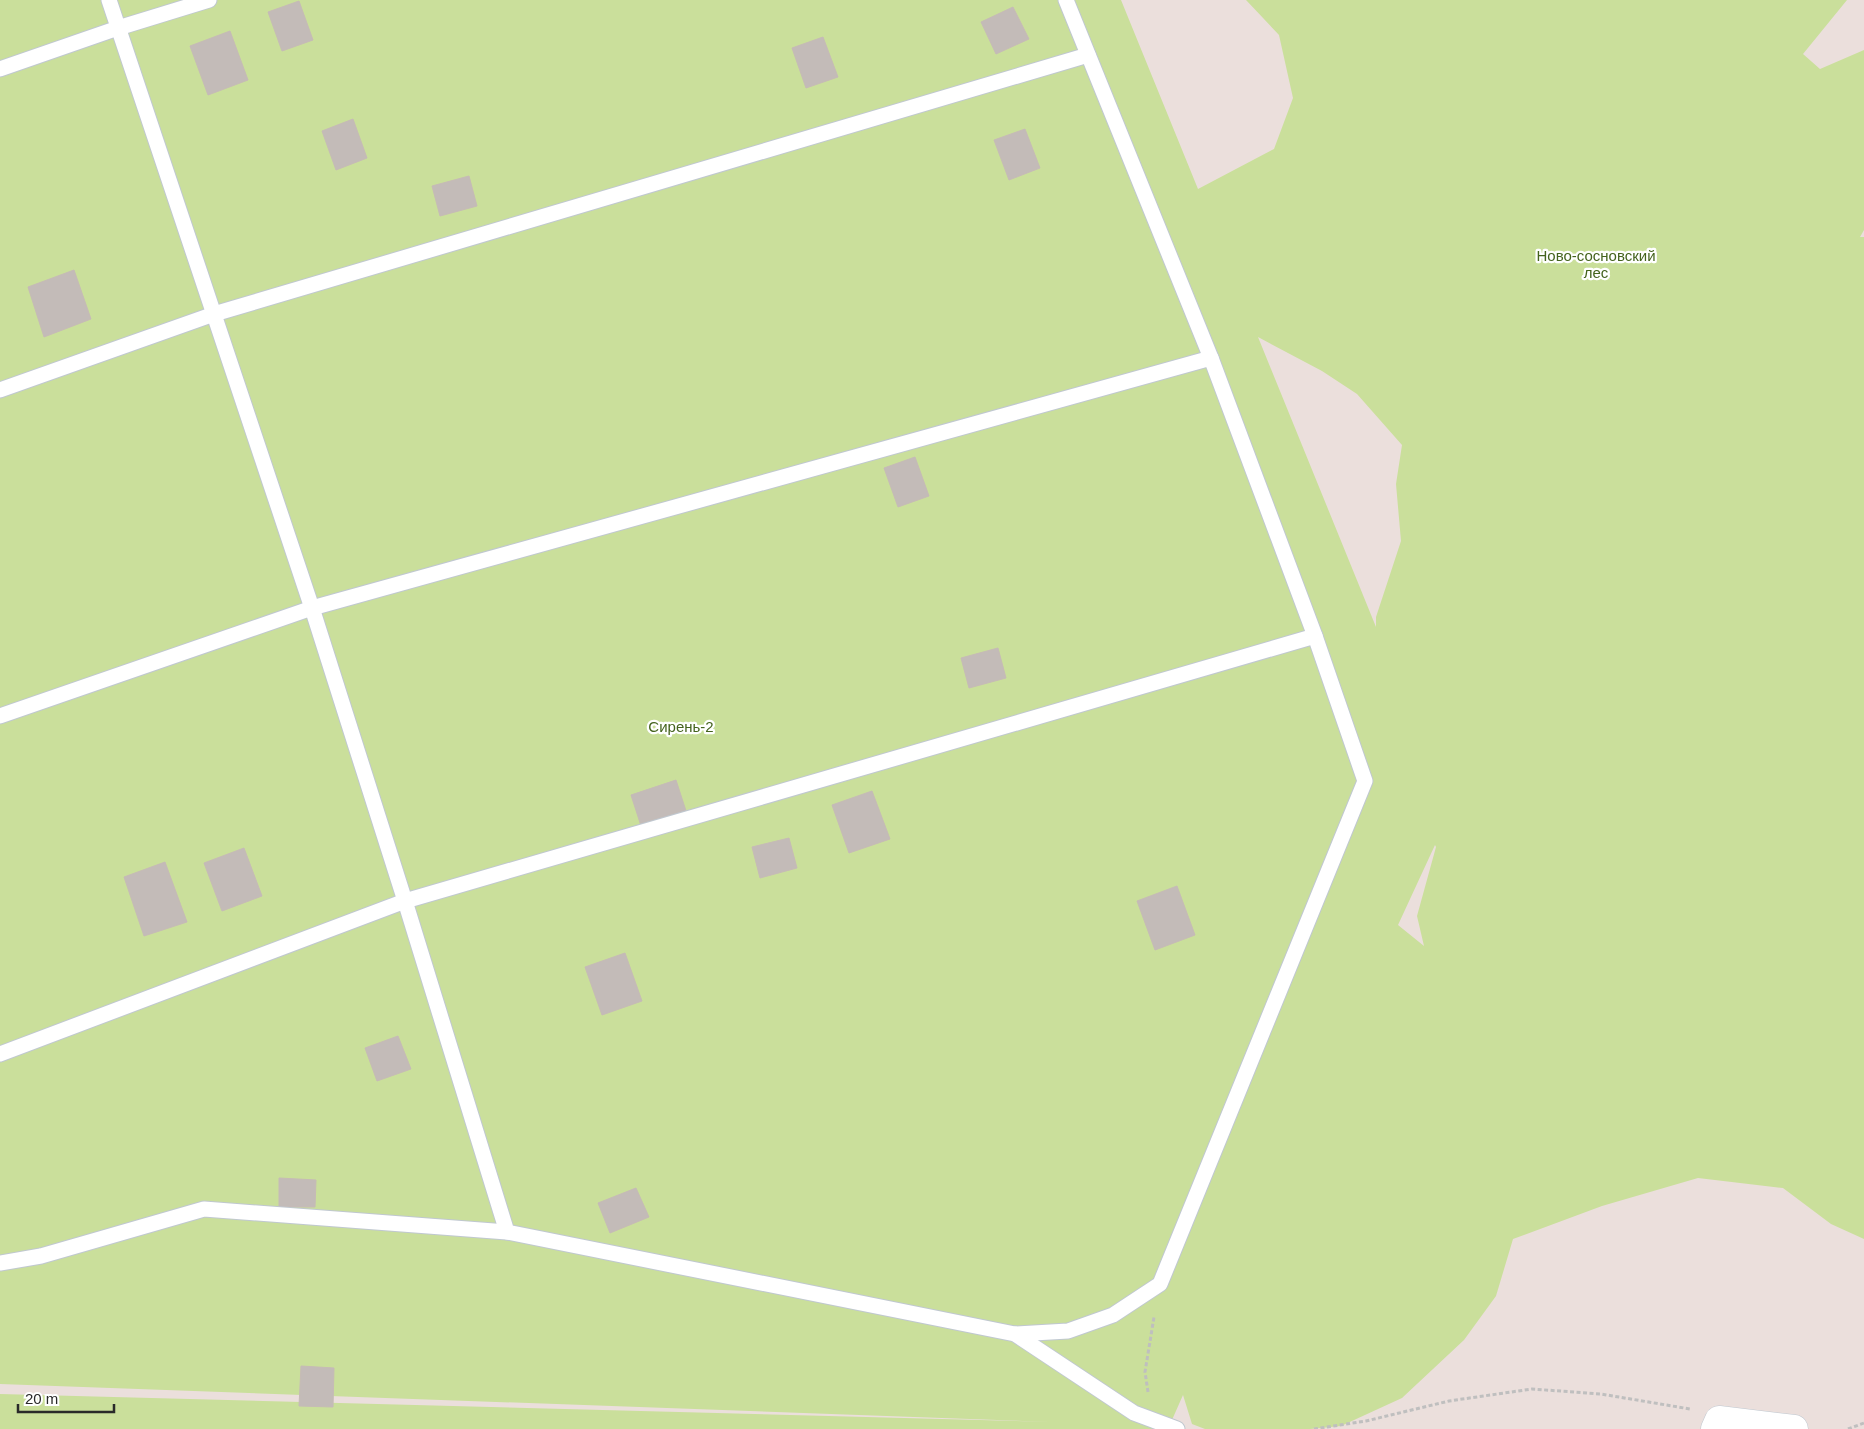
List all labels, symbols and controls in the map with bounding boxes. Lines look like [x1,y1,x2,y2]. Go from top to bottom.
park label: Ново-сосновский лес [1536,247,1656,281]
park label: Сирень-2 [648,718,714,735]
scale bar [18,1382,114,1414]
text: 20 m [25,1390,58,1407]

